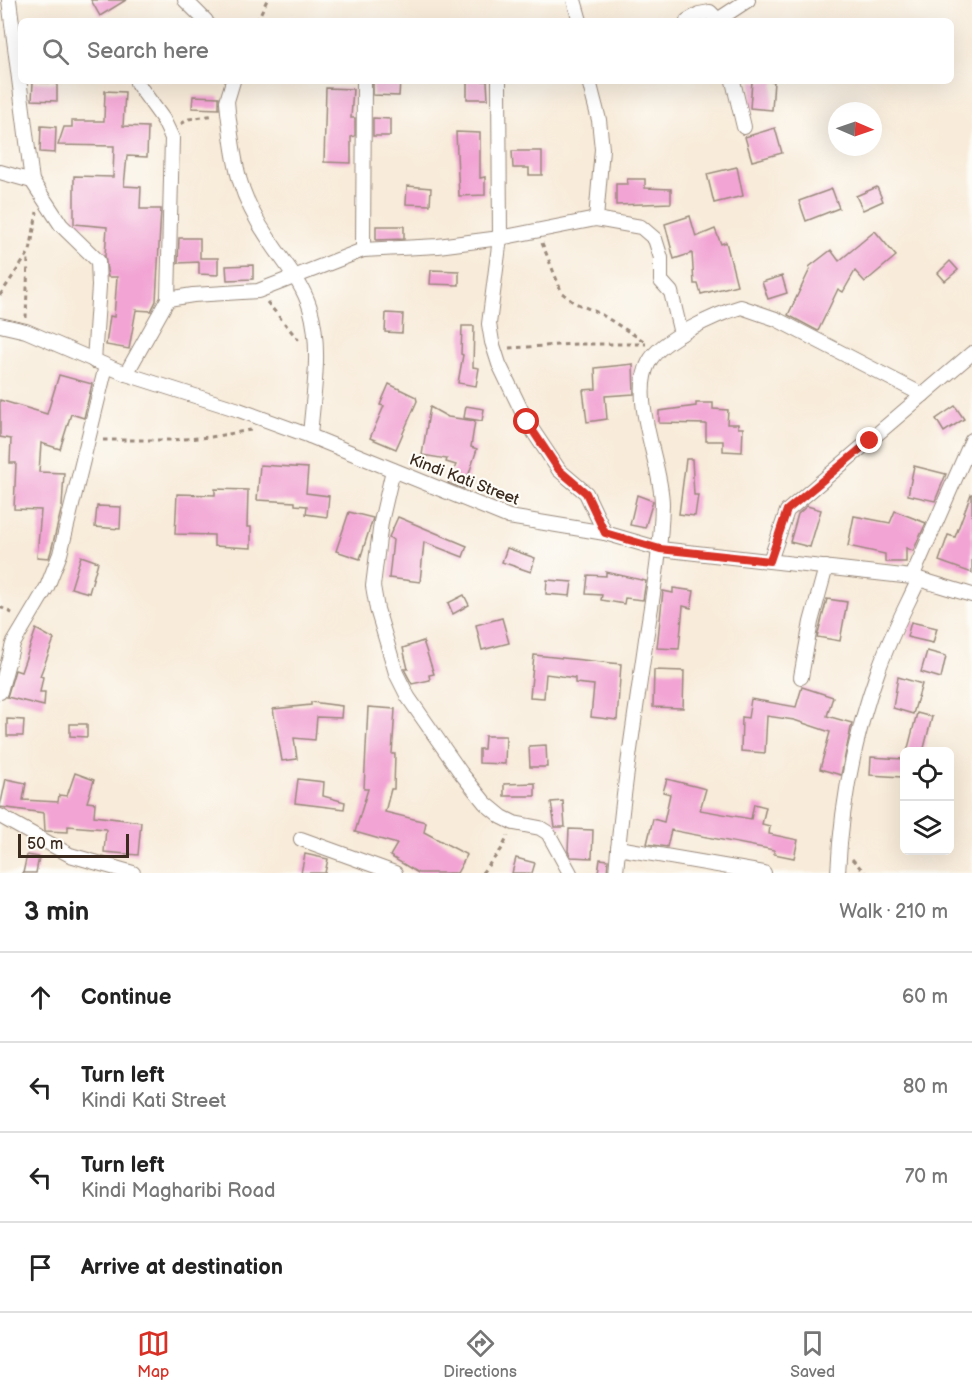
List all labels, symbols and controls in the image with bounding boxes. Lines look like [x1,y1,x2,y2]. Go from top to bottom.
search box [18,18,954,84]
icon: search [39,35,72,68]
text: Search here [87,38,209,65]
north arrow [828,102,882,156]
route start [513,408,539,434]
route end [856,427,882,453]
street label: Kindi Kati Street [406,450,522,510]
map controls [900,747,954,855]
button: locate [900,747,954,801]
button: layers [900,801,954,855]
scale bar [18,831,129,858]
text: 50 m [27,835,63,854]
text: 3 min [24,897,89,928]
text: Walk · 210 m [839,900,948,924]
icon: ahead [24,981,57,1014]
text: Continue [81,984,171,1011]
text: 60 m [902,985,948,1009]
text: Turn left [81,1062,165,1089]
icon: left [24,1071,57,1104]
text: 80 m [903,1075,948,1099]
text: Kindi Kati Street [81,1089,226,1113]
text: Turn left [81,1152,165,1179]
icon: left [24,1161,57,1194]
text: 70 m [904,1165,948,1189]
text: Kindi Magharibi Road [81,1179,276,1203]
icon: arrive [24,1251,57,1284]
text: Arrive at destination [81,1254,283,1281]
tab: Map [137,1327,170,1382]
tab: Directions [443,1327,517,1382]
tab: Saved [790,1327,835,1382]

